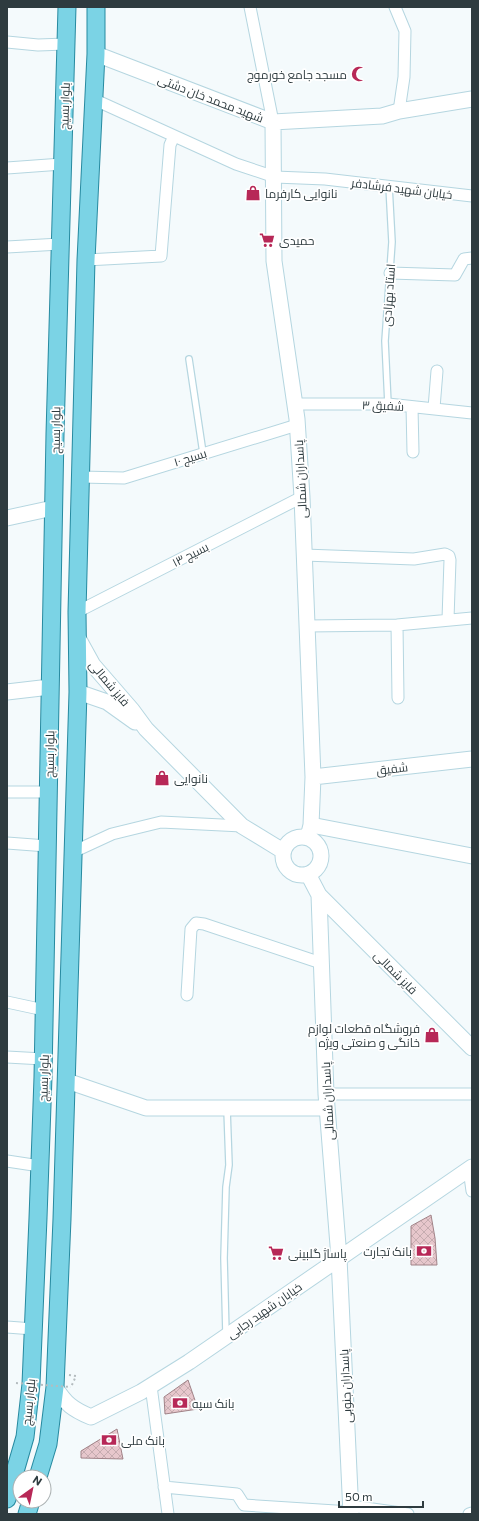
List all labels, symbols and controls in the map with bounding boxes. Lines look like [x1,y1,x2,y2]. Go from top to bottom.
mosque icon: مسجد جامع خورموج [350,65,368,83]
place label: مسجد جامع خورموج [247,67,347,83]
street label: شهید محمد خان دشتی [156,71,266,126]
street label: بلوار بسیج [56,82,74,130]
street label: خیابان شهید فرشادفر [349,175,453,202]
shop icon: نانوایی کارفرما [244,184,262,202]
place label: نانوایی کارفرما [265,186,338,201]
supermarket icon: حمیدی [258,231,276,249]
place label: حمیدی [279,233,314,248]
street label: استاد بهزادی [379,263,398,327]
street label: شفیق ۳ [362,397,404,414]
street label: بلوار بسیج [48,406,64,454]
street label: پاسداران شمالی [291,439,312,519]
street label: بسیج ۱۰ [172,445,209,471]
street label: بسیج ۱۳ [170,539,211,571]
street label: فایز شمالی [86,657,133,709]
street label: بلوار بسیج [42,730,58,778]
street label: شفیق [375,759,409,778]
shop icon: نانوایی [153,769,171,787]
place label: نانوایی [174,771,208,786]
street label: فایز شمالی [371,947,421,997]
place label: فروشگاه قطعات لوازم خانگی و صنعتی ویژه [308,1021,420,1050]
shop icon: فروشگاه قطعات لوازم خانگی و صنعتی ویژه [423,1026,441,1044]
street label: بلوار بسیج [35,1054,53,1102]
street label: پاسداران شمالی [318,1061,339,1141]
bank icon: بانک تجارت [415,1242,433,1260]
supermarket icon: پاساژ گلبینی [267,1244,285,1262]
place label: بانک تجارت [363,1244,412,1259]
place label: پاساژ گلبینی [288,1246,347,1263]
street label: خیابان شهید رجایی [224,1279,305,1342]
street label: پاسداران جنوبی [336,1348,357,1423]
street label: بلوار بسیج [19,1378,39,1426]
bank icon: بانک سپه [171,1394,189,1412]
place label: بانک سپه [192,1396,234,1412]
bank icon: بانک ملی [100,1431,118,1449]
place label: بانک ملی [121,1433,165,1448]
north arrow [12,1469,52,1509]
text: N [31,1472,45,1488]
scale bar [339,1483,423,1509]
text: 50 m [345,1489,373,1503]

